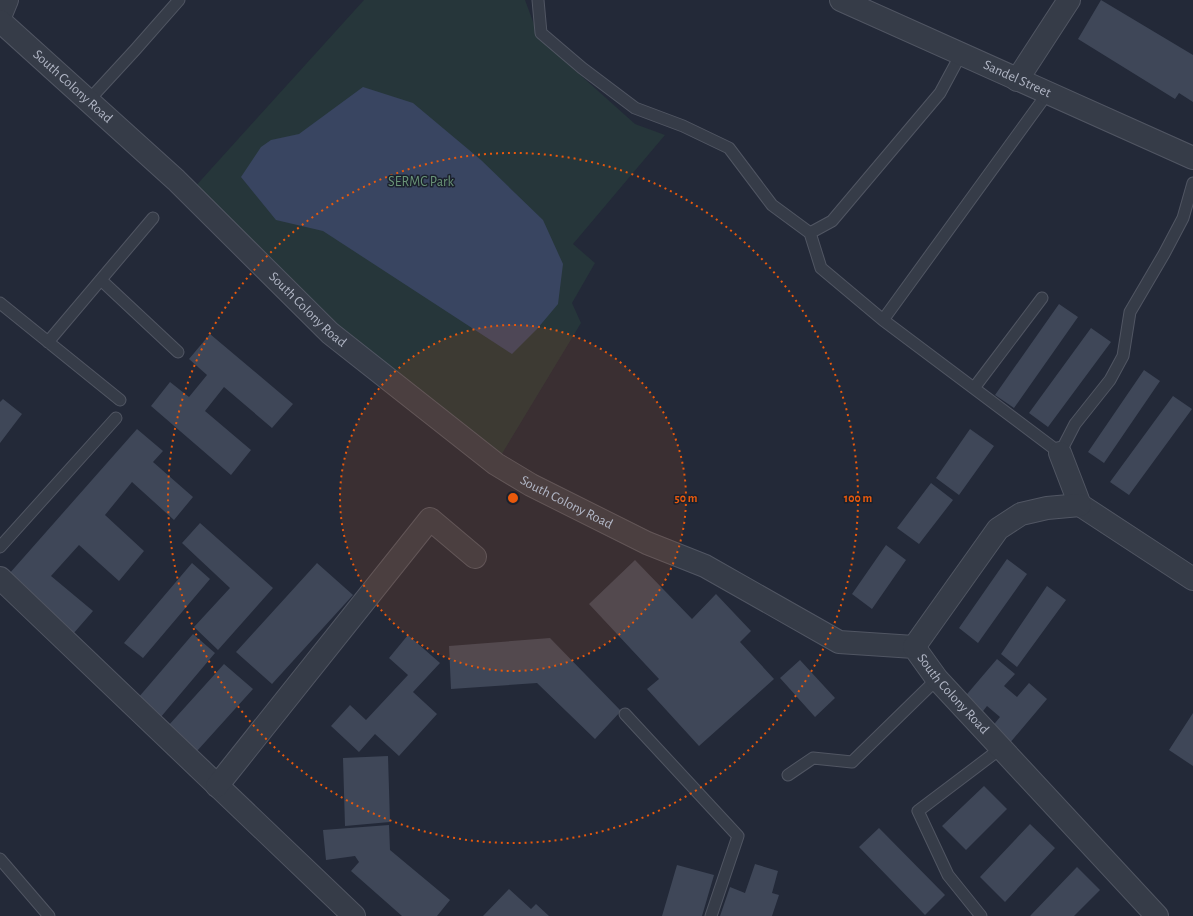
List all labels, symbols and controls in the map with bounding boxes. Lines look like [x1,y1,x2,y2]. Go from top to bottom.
street label: South Colony Road [30,47,115,126]
street label: Sandel Street [981,58,1053,100]
park label: SERMC Park [388,175,455,189]
street label: South Colony Road [266,269,349,350]
street label: South Colony Road [518,473,615,532]
centre of rings [506,491,520,505]
text: 50 m [675,492,698,504]
text: 100 m [844,492,872,504]
street label: South Colony Road [914,651,991,737]

